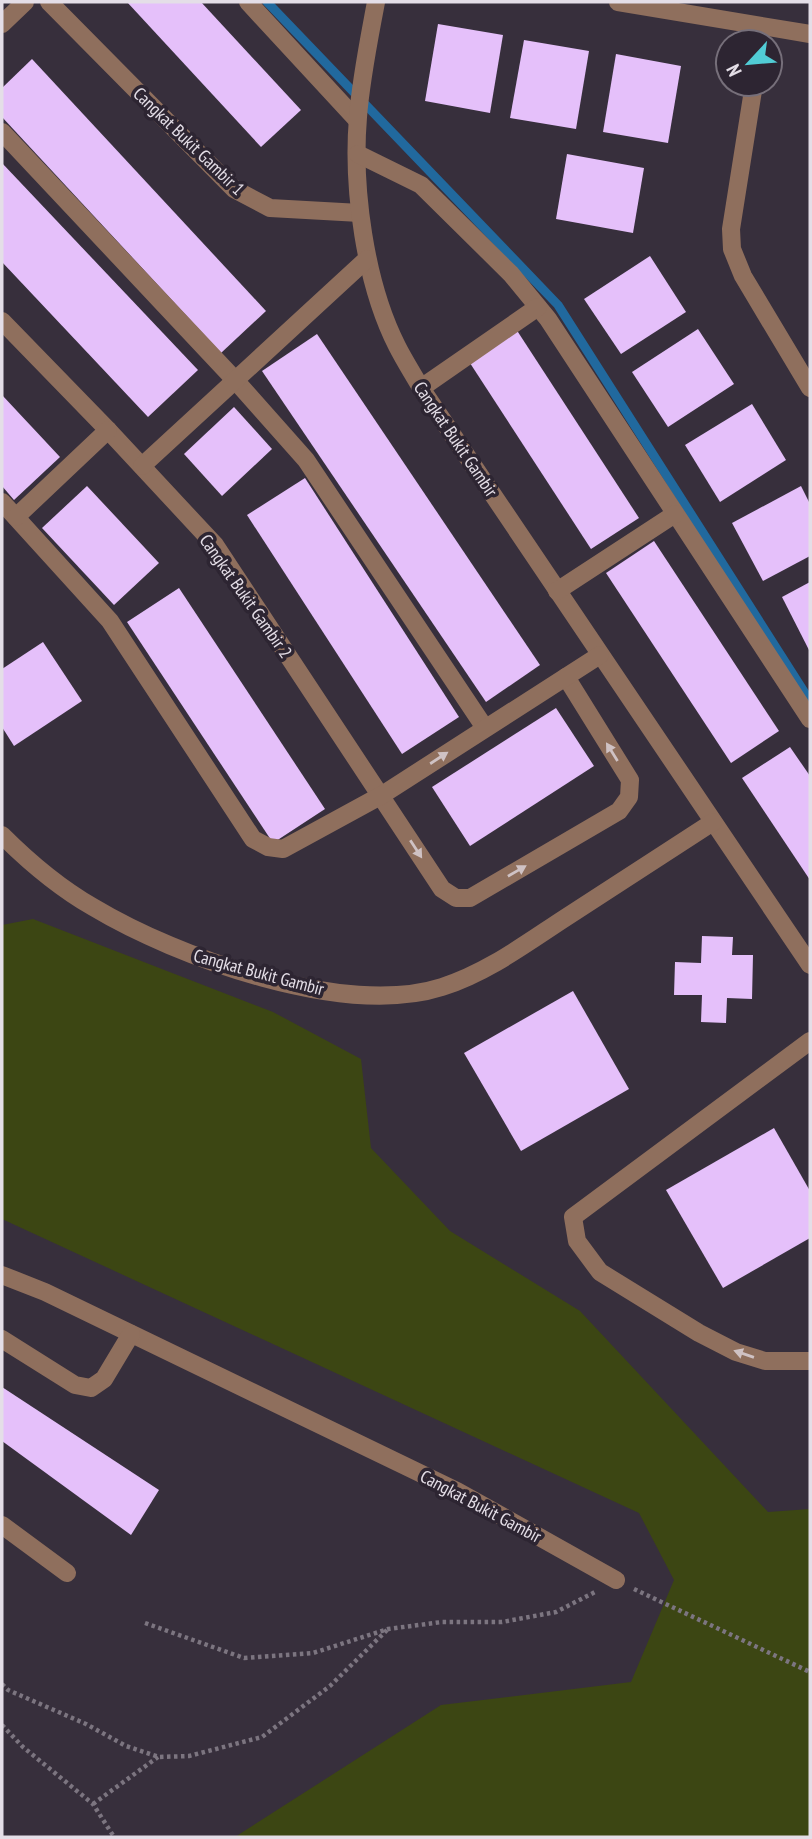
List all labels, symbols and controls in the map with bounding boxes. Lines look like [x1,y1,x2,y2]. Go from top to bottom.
north arrow [714,28,784,98]
text: N [721,61,747,80]
street label: Cangkat Bukit Gambir 1 [128,82,250,200]
street label: Cangkat Bukit Gambir [409,377,503,501]
street label: Cangkat Bukit Gambir 2 [195,530,297,662]
one-way arrow [606,742,619,761]
one-way arrow [430,752,449,765]
one-way arrow [410,839,423,859]
one-way arrow [507,865,526,877]
street label: Cangkat Bukit Gambir [191,944,327,1000]
one-way arrow [733,1348,754,1359]
street label: Cangkat Bukit Gambir [416,1464,546,1548]

